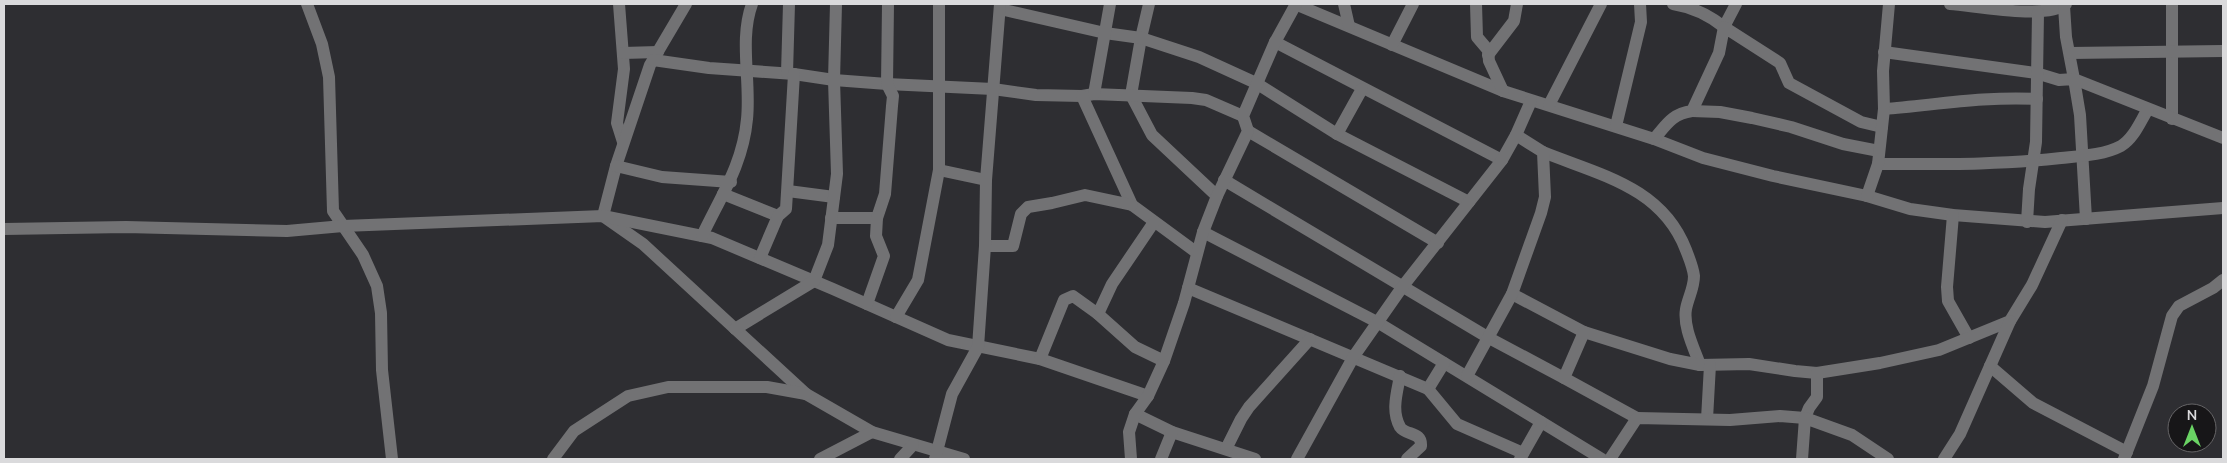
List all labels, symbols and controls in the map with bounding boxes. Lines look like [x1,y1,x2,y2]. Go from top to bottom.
north arrow [2167,403,2217,453]
text: N [2187,406,2197,425]

